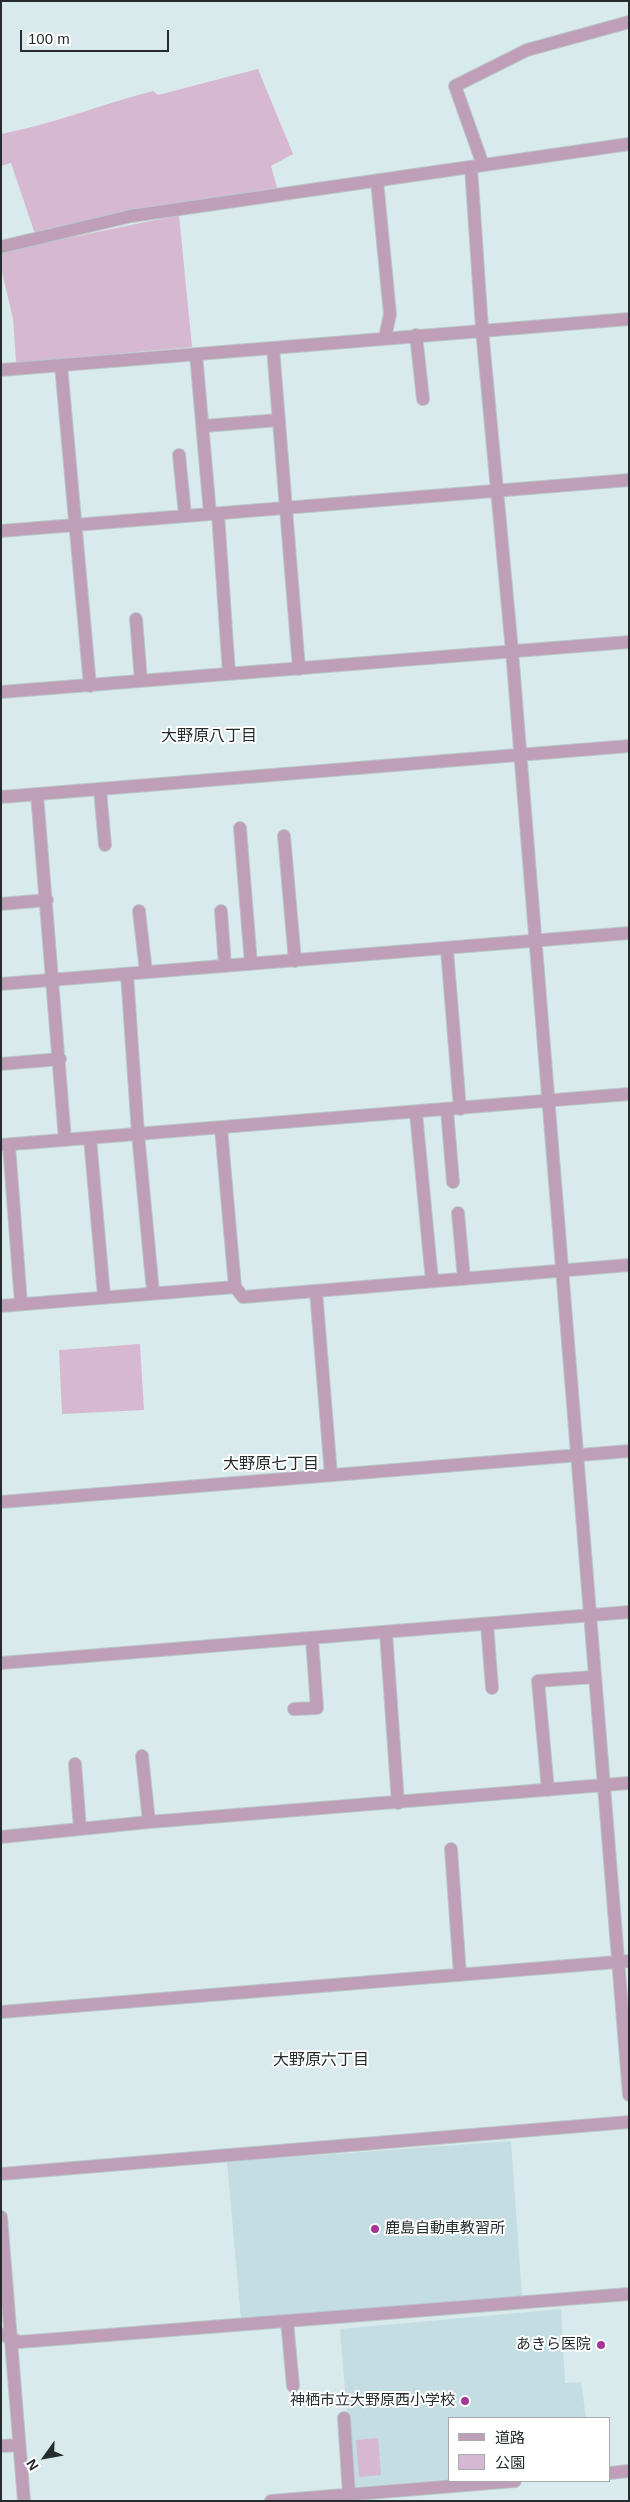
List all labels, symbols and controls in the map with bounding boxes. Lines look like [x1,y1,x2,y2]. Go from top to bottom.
scale bar [22,20,171,52]
text: 100 m [28,30,70,47]
district label: 大野原八丁目 [161,727,257,747]
district label: 大野原七丁目 [223,1455,319,1475]
district label: 大野原六丁目 [273,2051,369,2071]
place label: 鹿島自動車教習所 [385,2220,505,2238]
marker: 鹿島自動車教習所 [369,2223,381,2235]
place label: あきら医院 [516,2336,591,2354]
marker: あきら医院 [595,2339,607,2351]
place label: 神栖市立大野原西小学校 [290,2392,455,2410]
marker: 神栖市立大野原西小学校 [459,2395,471,2407]
legend [448,2417,610,2482]
text: 道路 [495,2429,525,2446]
north arrow [20,2432,70,2482]
text: 公園 [495,2454,525,2471]
text: N [23,2456,42,2473]

